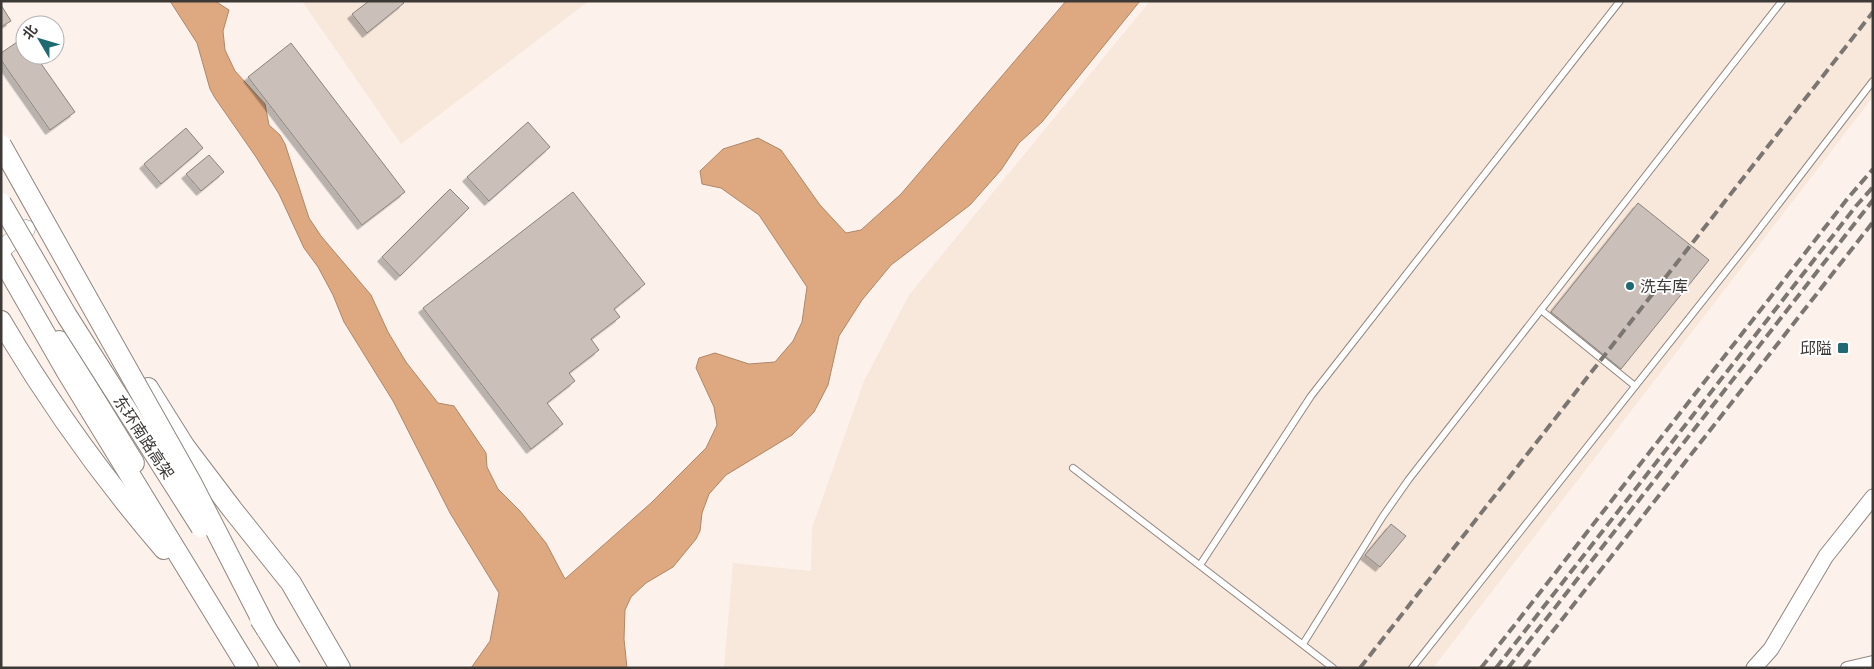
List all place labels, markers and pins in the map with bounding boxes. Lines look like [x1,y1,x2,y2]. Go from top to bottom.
place label: 洗车库 [1640,273,1688,297]
marker: 洗车库 [1624,280,1636,292]
place label: 邱隘 [1800,335,1832,359]
marker: 邱隘 [1836,341,1850,355]

